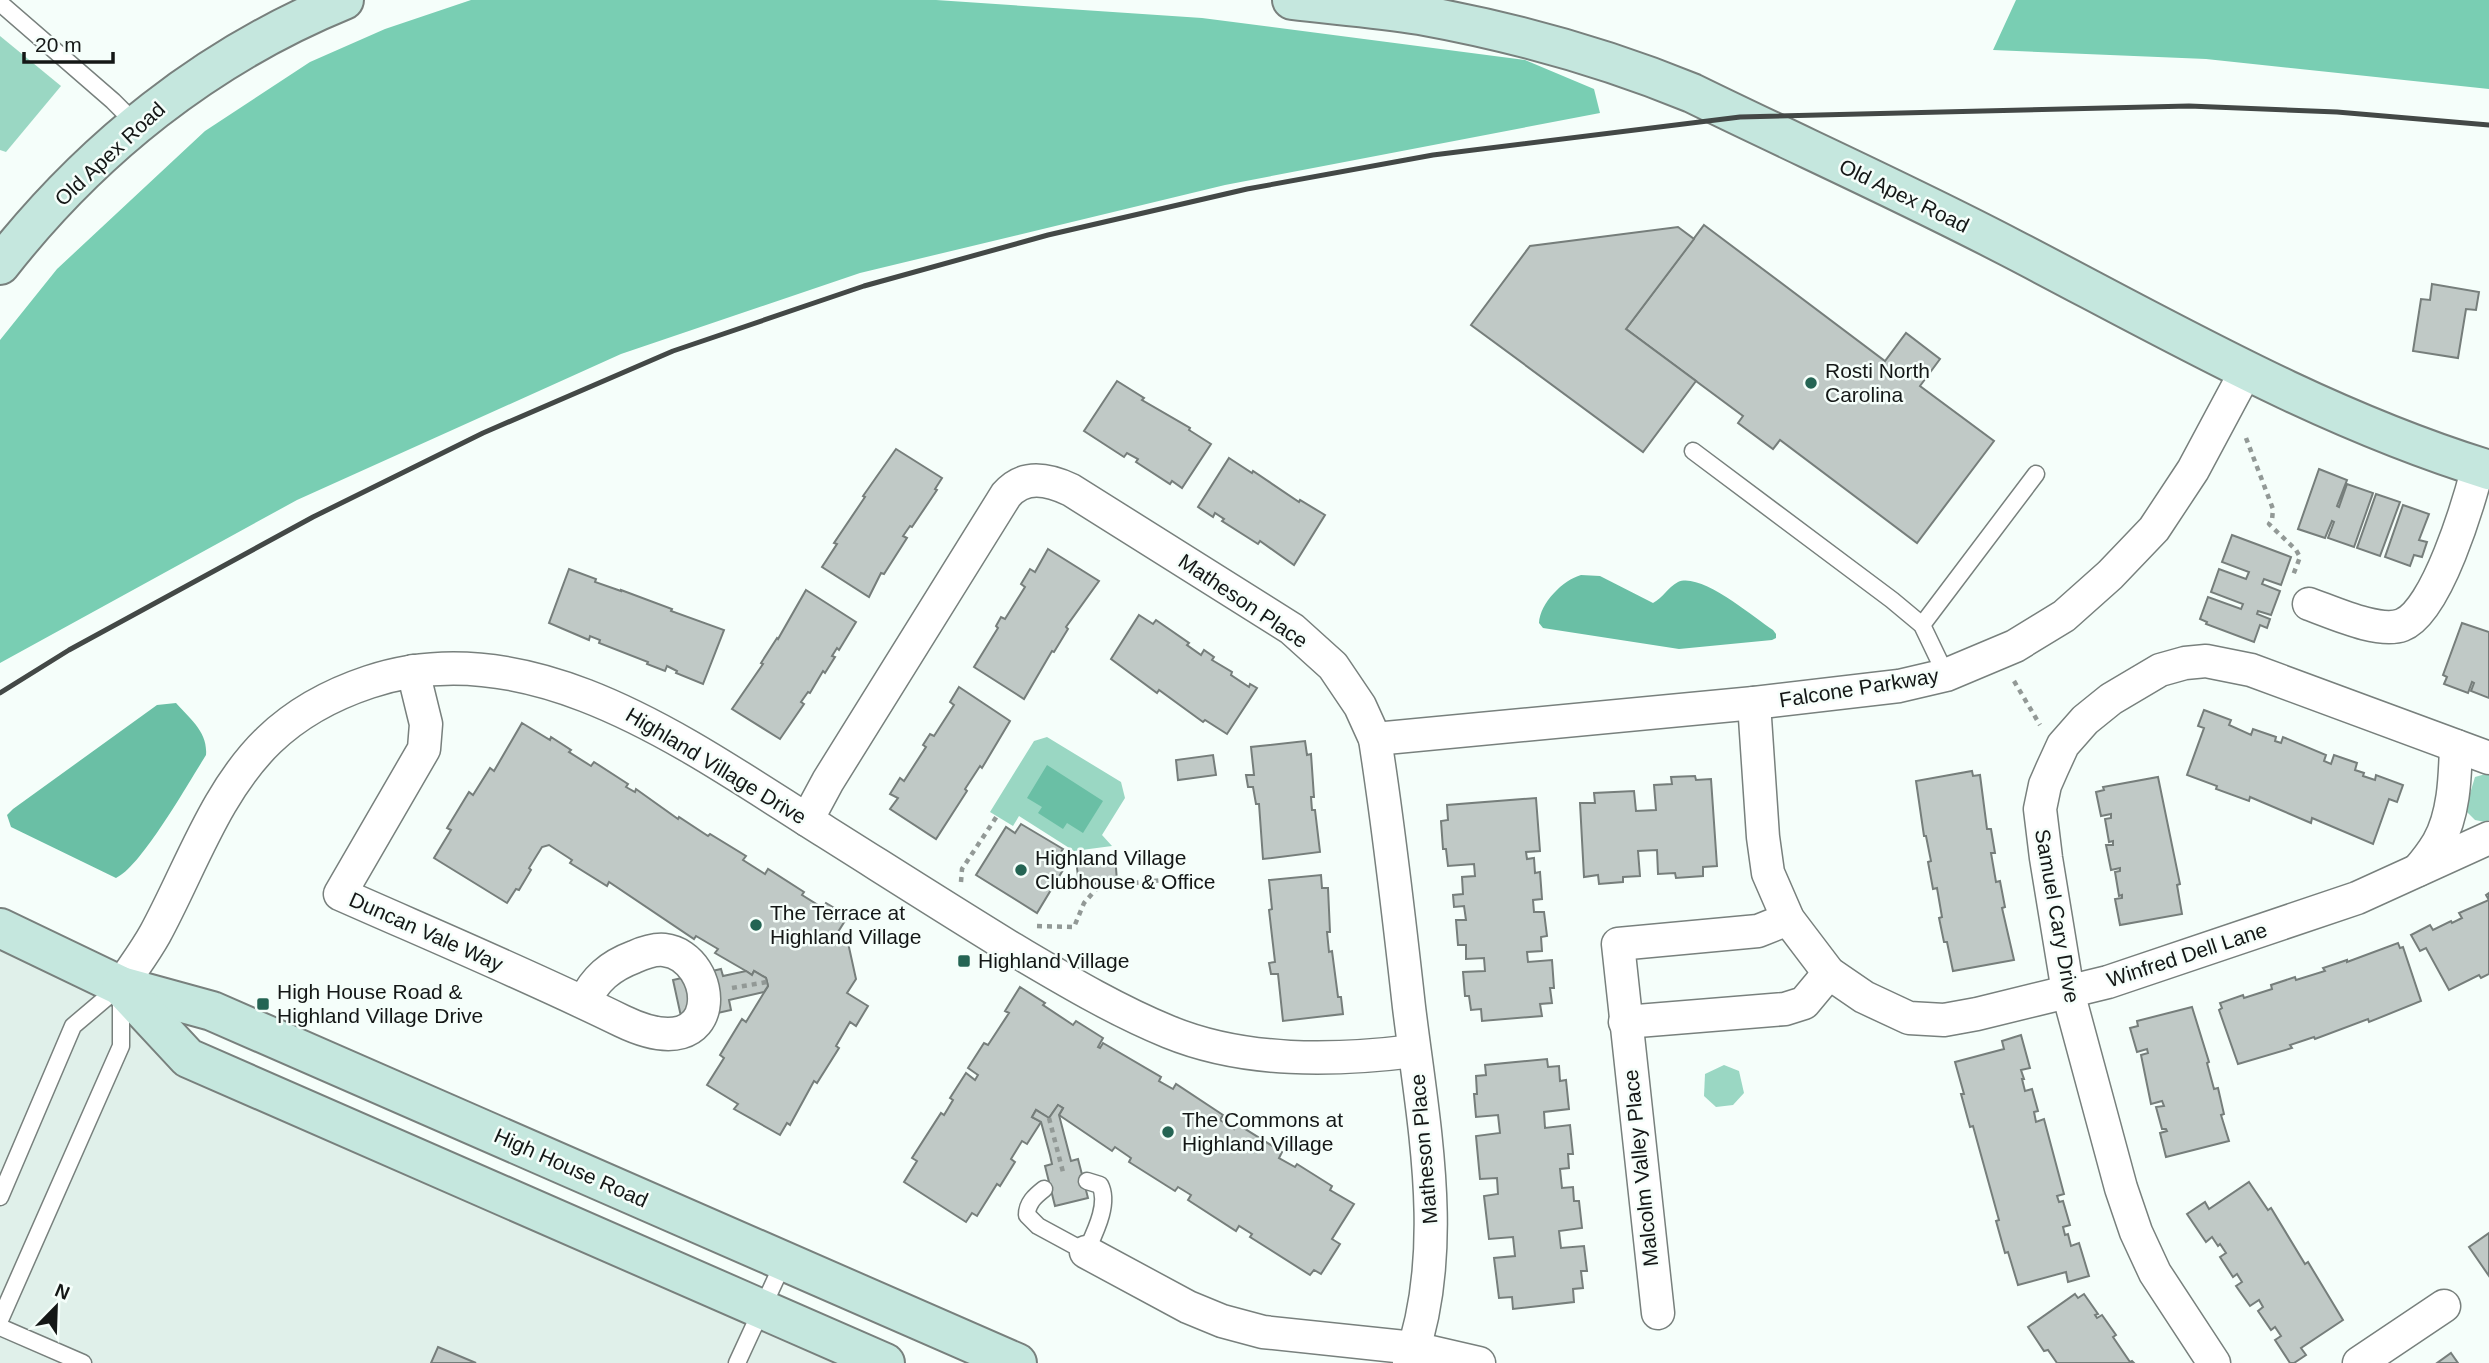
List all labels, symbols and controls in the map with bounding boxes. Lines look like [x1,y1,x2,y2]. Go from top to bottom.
scale bar [24,21,114,65]
text: 20 m [35,33,82,56]
street label: Old Apex Road [50,97,169,210]
street label: Old Apex Road [1836,154,1973,237]
place label: Rosti North Carolina [1825,359,1930,406]
marker: Rosti North Carolina [1803,375,1819,391]
street label: Matheson Place [1174,549,1312,652]
street label: Falcone Parkway [1778,663,1941,711]
street label: Highland Village Drive [622,703,811,829]
street label: Samuel Cary Drive [2031,827,2084,1005]
place label: Highland Village Clubhouse & Office [1035,846,1216,893]
marker: Highland Village Clubhouse & Office [1013,862,1029,878]
street label: Duncan Vale Way [346,887,507,976]
place label: The Terrace at Highland Village [770,901,921,948]
marker: The Terrace at Highland Village [748,917,764,933]
street label: Winfred Dell Lane [2104,918,2270,991]
place label: Highland Village [978,949,1129,972]
marker: Highland Village [956,953,972,969]
place label: High House Road & Highland Village Drive [277,980,483,1027]
marker: High House Road & Highland Village Drive [255,996,271,1012]
street label: Malcolm Valley Place [1619,1068,1662,1268]
street label: Matheson Place [1405,1073,1442,1225]
place label: The Commons at Highland Village [1182,1108,1343,1155]
street label: High House Road [491,1123,652,1212]
marker: The Commons at Highland Village [1160,1124,1176,1140]
north arrow [21,1272,91,1342]
text: N [52,1279,73,1304]

